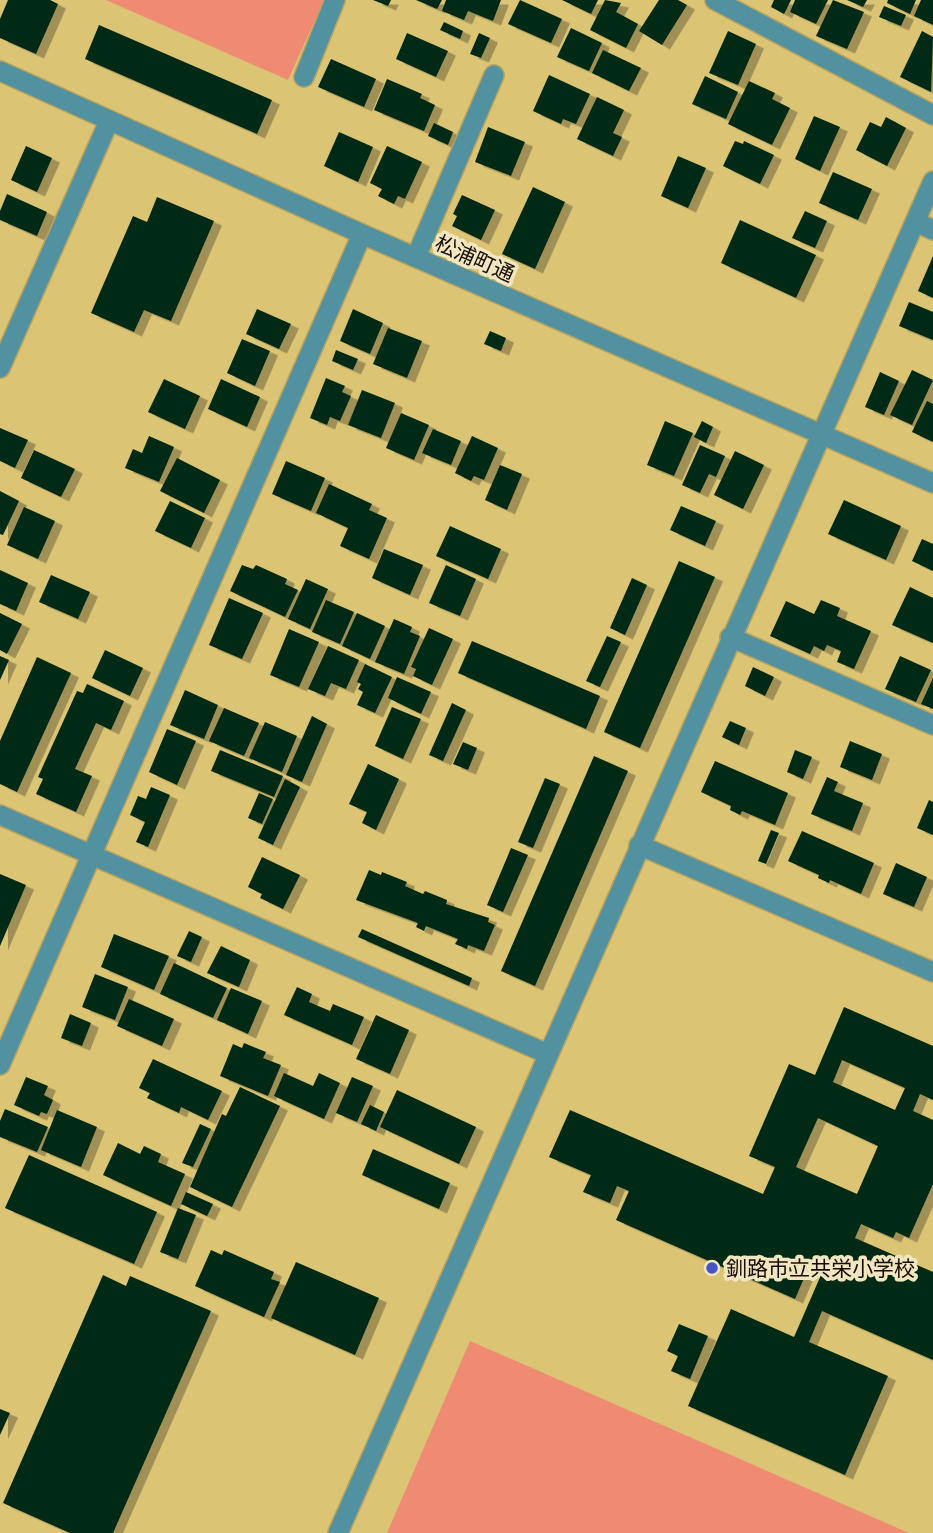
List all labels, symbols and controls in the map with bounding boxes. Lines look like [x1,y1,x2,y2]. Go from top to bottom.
street label: 松浦町通 [432,230,518,286]
place label: 釧路市立共栄小学校 [726,1256,915,1280]
marker: 釧路市立共栄小学校 [704,1260,720,1276]

